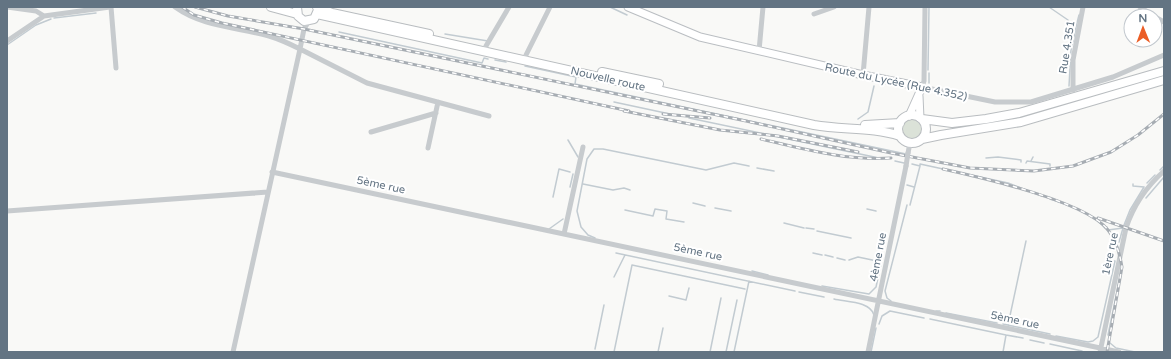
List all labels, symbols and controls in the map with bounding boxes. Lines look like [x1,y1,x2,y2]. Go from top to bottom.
north arrow [1123,8,1163,48]
text: N [1138,12,1147,25]
street label: Rue 4.351 [1056,19,1078,75]
street label: Route du Lycée (Rue 4.352) [824,61,968,103]
street label: Nouvelle route [569,64,647,94]
street label: 5ème rue [355,173,407,197]
street label: 4ème rue [867,231,889,283]
street label: 1ère rue [1099,231,1121,277]
street label: 5ème rue [672,240,724,264]
street label: 5ème rue [989,308,1041,332]

